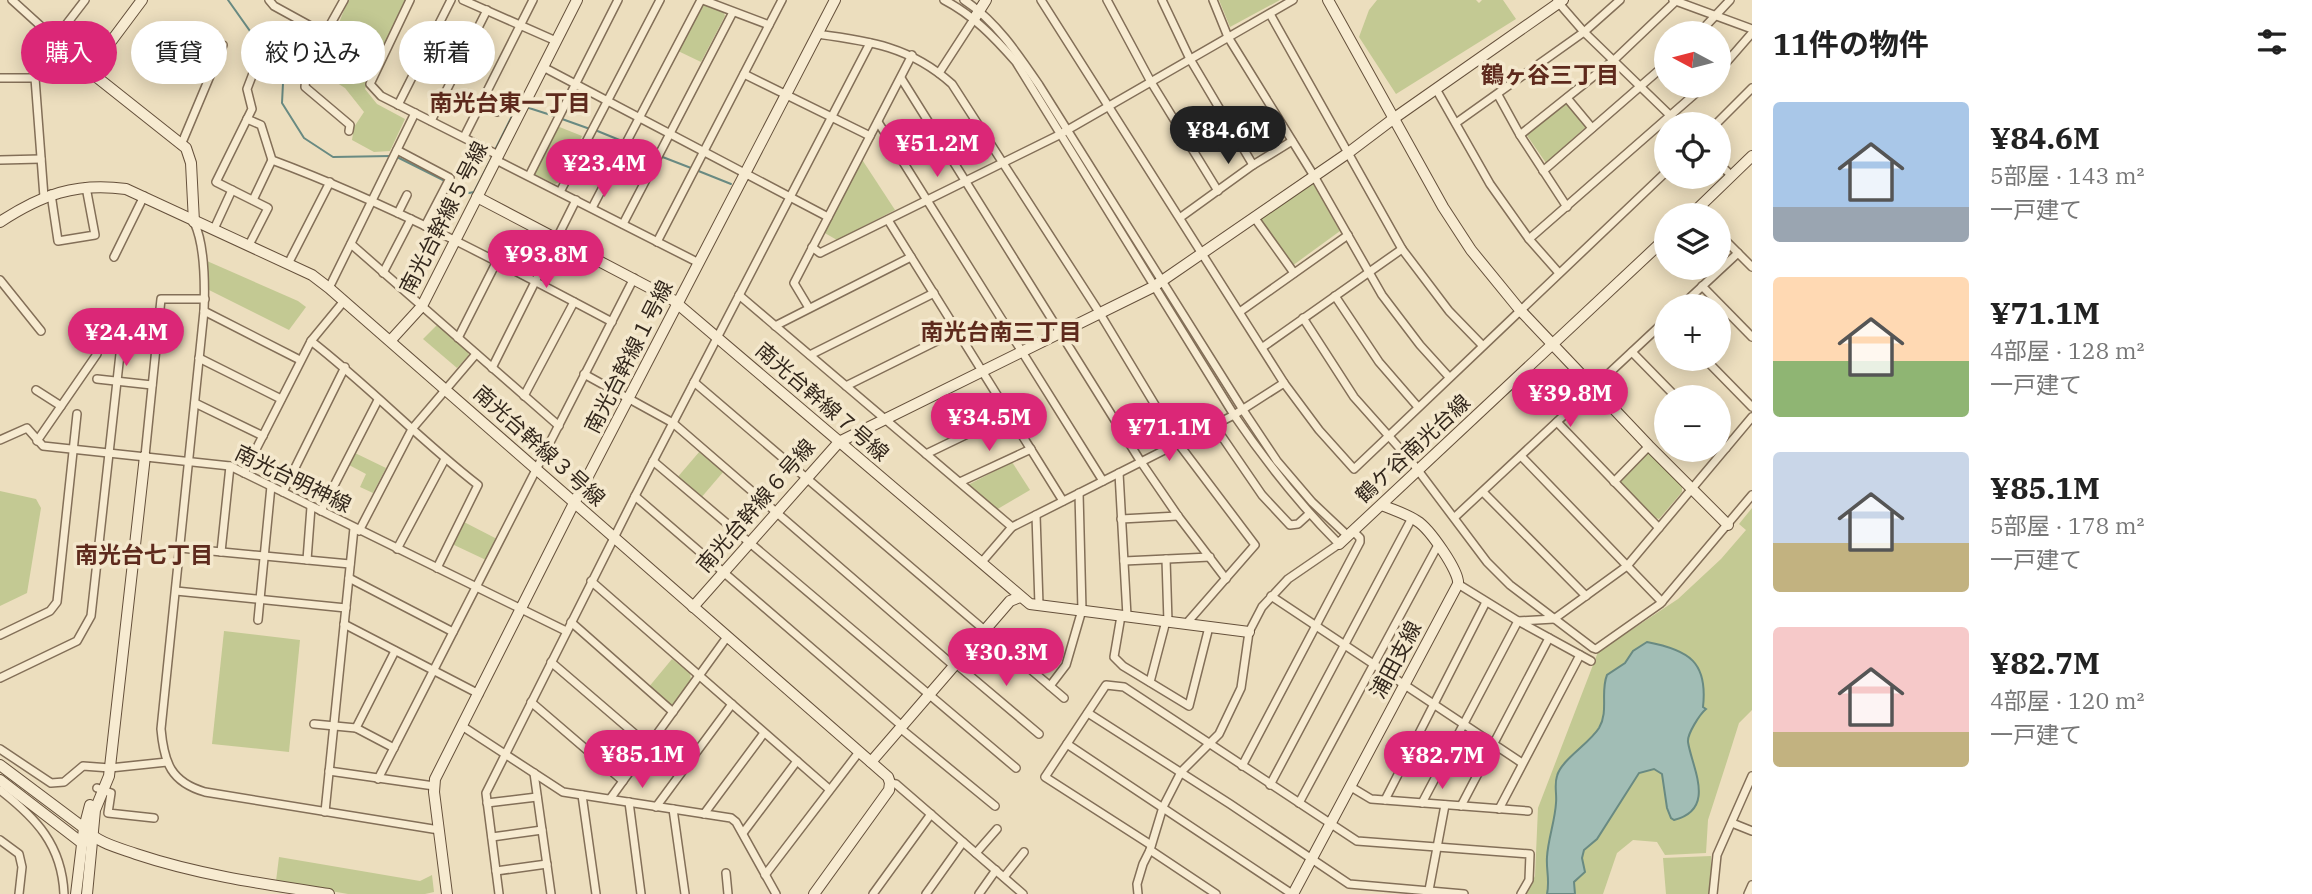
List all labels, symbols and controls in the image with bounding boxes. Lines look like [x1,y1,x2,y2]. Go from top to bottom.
chip: 購入 [21,21,117,84]
chip: 賃貸 [131,21,227,84]
chip: 絞り込み [241,21,385,84]
chip: 新着 [399,21,495,84]
north arrow [1654,21,1731,98]
map controls [1654,21,1731,462]
icon: filters [2253,23,2291,61]
text: 11件の物件 [1773,24,1929,63]
district label: 鶴ヶ谷三丁目 [1481,59,1619,89]
district label: 南光台東一丁目 [430,87,591,117]
pin: ¥84.6M [1171,106,1285,166]
button: locate [1654,112,1731,189]
text: ¥84.6M [1186,114,1270,144]
text: ¥84.6M [1990,118,2100,157]
pin: ¥51.2M [880,120,994,179]
text: ¥51.2M [895,127,979,157]
icon: home [1829,130,1913,214]
street label: 南光台幹線５号線 [392,136,494,299]
pin: ¥23.4M [547,140,661,199]
text: ¥23.4M [562,147,646,177]
text: 5部屋 · 143 m² [1990,160,2145,190]
text: 一戸建て [1990,194,2082,224]
button: layers [1654,203,1731,280]
pin: ¥93.8M [489,230,603,290]
text: ¥93.8M [504,238,588,268]
street label: 南光台幹線１号線 [577,275,679,438]
text: ¥71.1M [1990,293,2100,332]
button: + [1654,294,1731,371]
icon: home [1829,305,1913,389]
pin: ¥24.4M [69,308,183,368]
text: ¥24.4M [84,316,168,346]
district label: 南光台南三丁目 [921,316,1082,346]
text: 4部屋 · 128 m² [1990,335,2145,365]
street label: 南光台幹線７号線 [750,336,895,467]
text: 一戸建て [1990,369,2082,399]
pin: ¥39.8M [1513,370,1627,429]
text: ¥39.8M [1528,377,1612,407]
street label: 南光台幹線３号線 [468,379,611,512]
button: − [1654,385,1731,462]
street label: 鶴ケ谷南光台線 [1349,388,1476,509]
pin: ¥34.5M [932,393,1046,453]
text: ¥34.5M [947,401,1031,431]
pin: ¥71.1M [1112,404,1226,463]
text: ¥71.1M [1127,411,1211,441]
street label: 南光台幹線６号線 [690,433,821,578]
street label: 南光台明神線 [231,438,356,518]
text: ¥85.1M [1990,468,2100,507]
icon: home [1829,480,1913,564]
text: 5部屋 · 178 m² [1990,510,2145,540]
district label: 南光台七丁目 [75,539,213,569]
text: 一戸建て [1990,544,2082,574]
street label: 浦田支線 [1363,616,1427,703]
pin: ¥30.3M [949,628,1063,688]
text: ¥30.3M [964,636,1048,666]
text: ¥82.7M [1990,643,2100,682]
icon: home [1829,655,1913,739]
text: 4部屋 · 120 m² [1990,685,2145,715]
text: 一戸建て [1990,719,2082,749]
pin: ¥85.1M [585,730,699,790]
pin: ¥82.7M [1385,732,1499,791]
text: ¥85.1M [600,738,684,768]
text: ¥82.7M [1400,739,1484,769]

